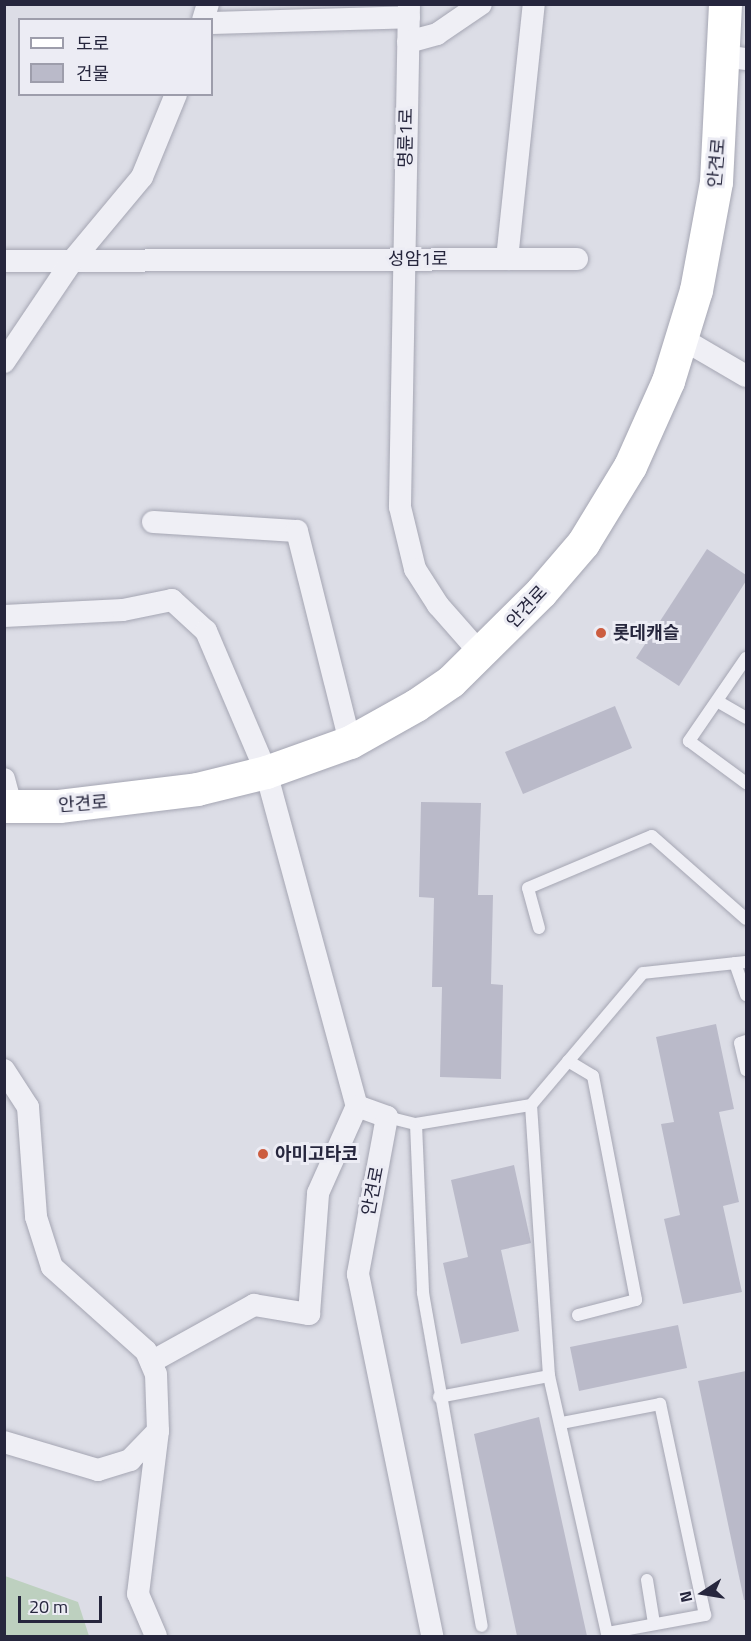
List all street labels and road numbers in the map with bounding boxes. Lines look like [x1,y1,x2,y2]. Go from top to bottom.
street label: 명륜1로 [395,108,417,168]
street label: 안견로 [704,137,730,189]
street label: 성암1로 [388,248,448,270]
street label: 안견로 [502,581,552,633]
street label: 안견로 [57,791,109,817]
street label: 안견로 [358,1165,388,1217]

